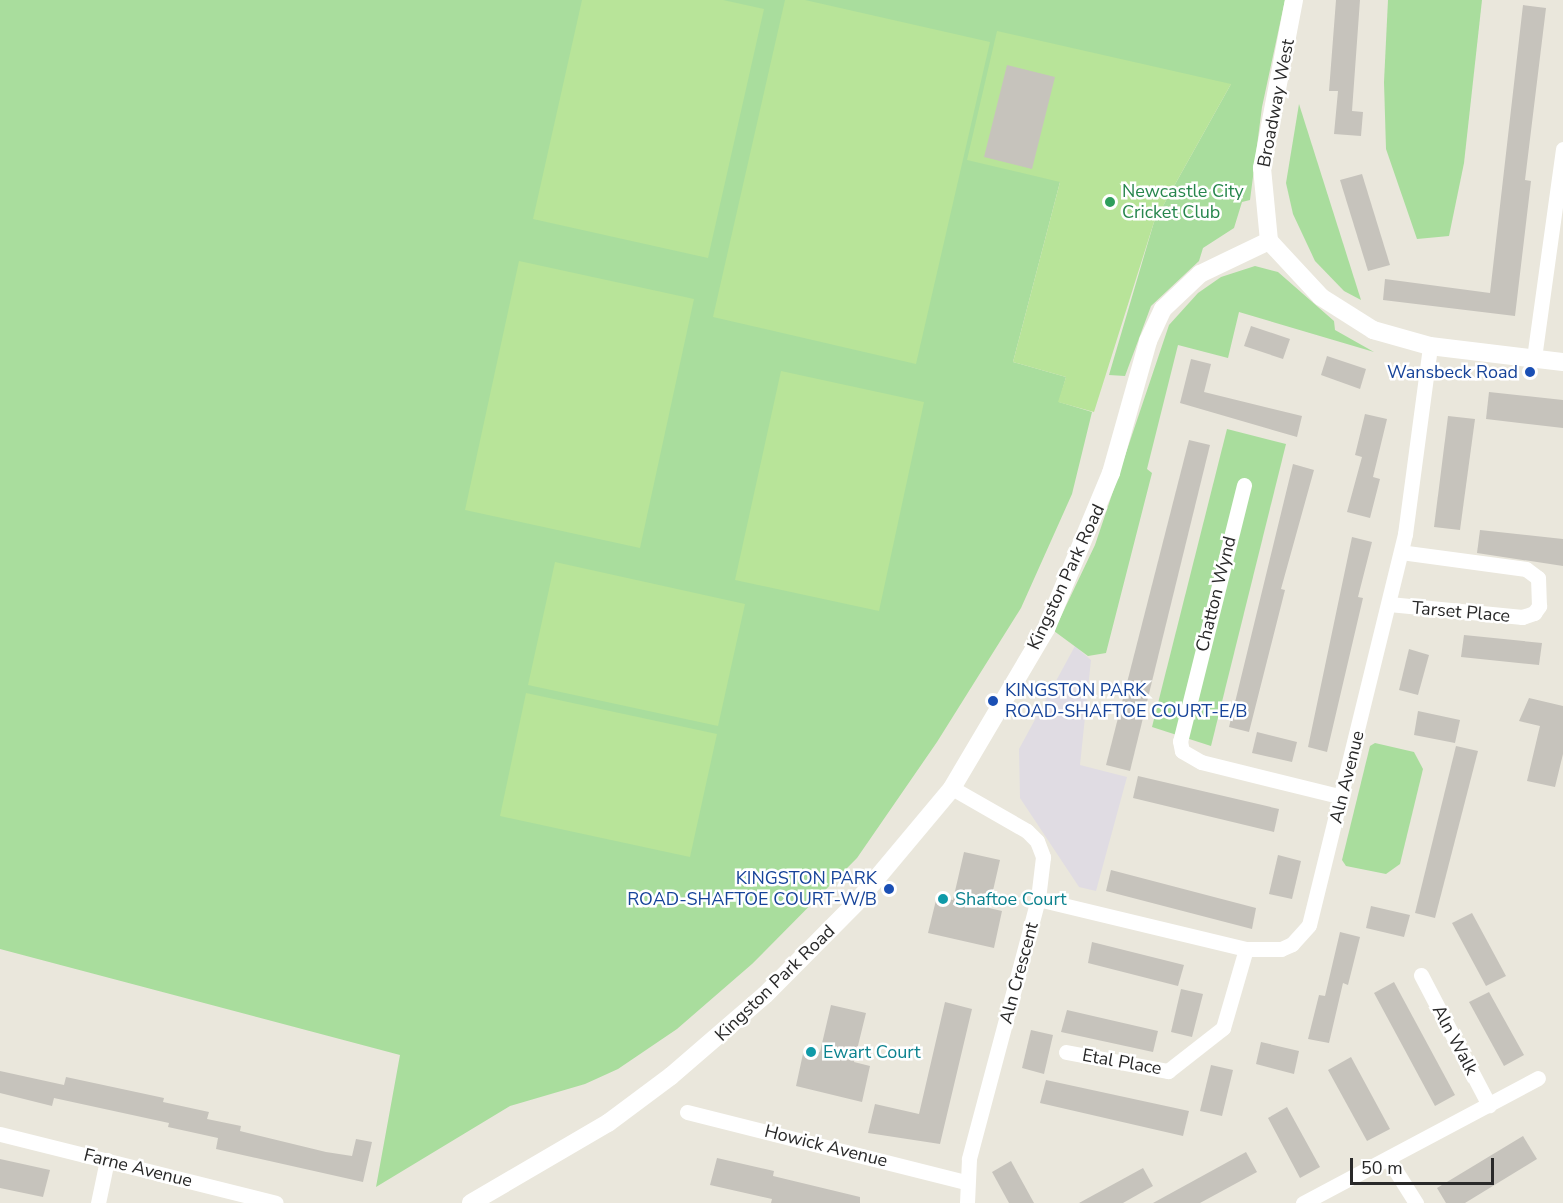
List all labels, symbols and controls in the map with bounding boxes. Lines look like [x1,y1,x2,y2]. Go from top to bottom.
street label: Broadway West [1253,37,1299,169]
place label: Newcastle City Cricket Club [1122,181,1244,224]
marker: Newcastle City Cricket Club [1103,195,1117,209]
place label: Wansbeck Road [1387,361,1518,383]
marker: Wansbeck Road [1523,365,1537,379]
street label: Kingston Park Road [1023,501,1109,653]
street label: Chatton Wynd [1191,534,1241,654]
street label: Tarset Place [1411,597,1511,627]
place label: KINGSTON PARK ROAD-SHAFTOE COURT-E/B [1005,680,1247,722]
marker: KINGSTON PARK ROAD-SHAFTOE COURT-E/B [986,694,1000,708]
street label: Aln Avenue [1325,729,1369,825]
place label: KINGSTON PARK ROAD-SHAFTOE COURT-W/B [627,868,877,910]
marker: KINGSTON PARK ROAD-SHAFTOE COURT-W/B [882,882,896,896]
place label: Shaftoe Court [955,888,1067,910]
marker: Shaftoe Court [936,892,950,906]
street label: Kingston Park Road [711,920,839,1046]
street label: Aln Crescent [995,920,1043,1026]
street label: Aln Walk [1428,1001,1482,1079]
place label: Ewart Court [823,1041,920,1063]
street label: Etal Place [1081,1044,1163,1080]
marker: Ewart Court [804,1045,818,1059]
street label: Howick Avenue [762,1120,890,1172]
street label: Farne Avenue [81,1144,195,1192]
scale bar [1353,1146,1497,1184]
text: 50 m [1361,1156,1403,1180]

